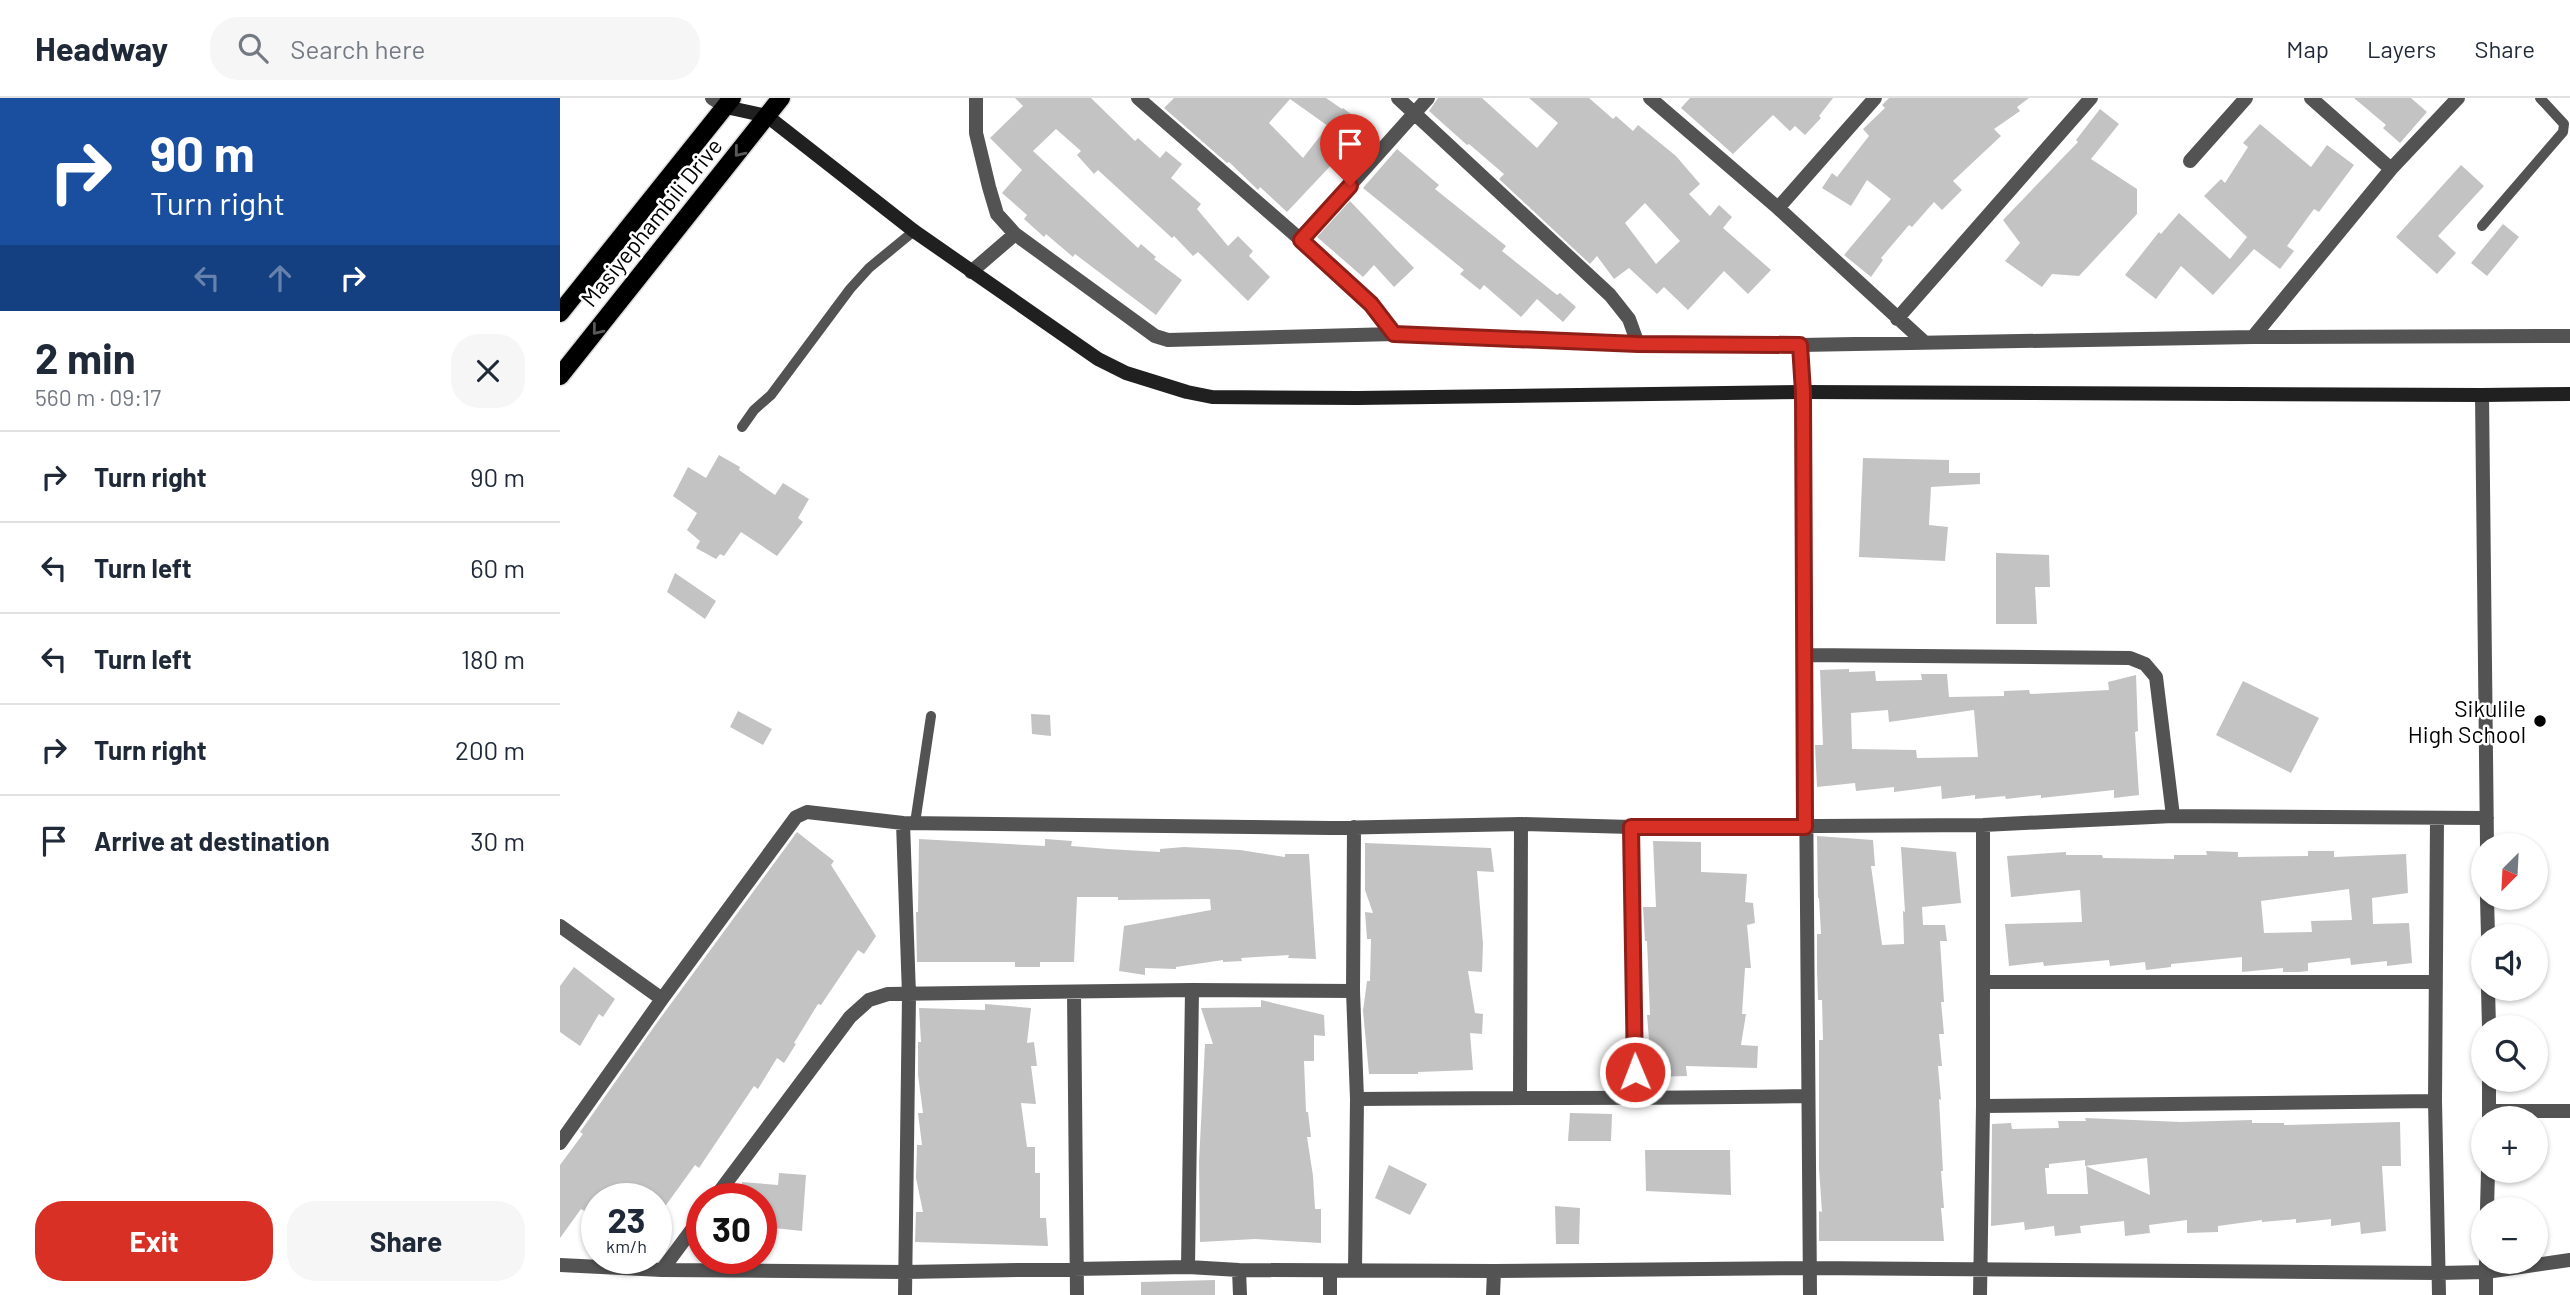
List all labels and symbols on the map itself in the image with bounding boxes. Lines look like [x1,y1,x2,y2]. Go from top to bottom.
pin [1320,114,1380,186]
street label: Masiyephambili Drive [574,132,728,312]
one-way arrow [734,144,747,156]
one-way arrow [593,321,605,334]
place label: Sikulile High School [2408,694,2526,748]
marker: Sikulile High School [2532,713,2548,729]
north arrow [2471,833,2548,910]
position arrow [1598,1035,1672,1109]
speed limit sign: 30 [686,1183,777,1274]

